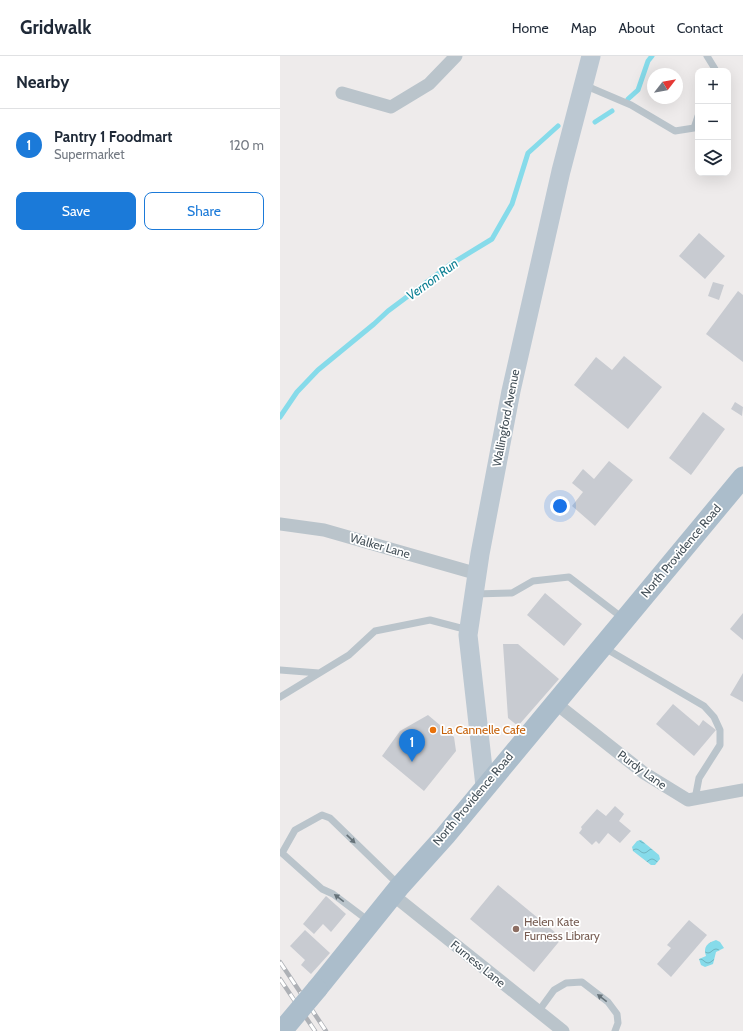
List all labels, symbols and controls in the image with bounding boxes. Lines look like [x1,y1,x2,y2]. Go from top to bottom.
text: Gridwalk [20,16,92,39]
text: Home [512,19,549,37]
text: Map [571,19,596,37]
text: About [618,19,655,37]
text: Contact [677,19,723,37]
north arrow [647,68,683,104]
map controls [695,68,731,176]
button: + [695,68,731,104]
text: Nearby [16,72,69,92]
button: − [695,104,731,140]
text: Pantry 1 Foodmart [54,128,172,146]
text: 1 [27,137,31,153]
text: 120 m [230,137,264,153]
button: layers [695,140,731,176]
text: Supermarket [54,146,125,162]
button: Save [16,192,136,230]
button: Share [144,192,264,230]
water label: Vernon Run [403,255,461,303]
street label: Wallingford Avenue [489,368,522,468]
your location [550,496,570,516]
street label: North Providence Road [637,501,724,600]
street label: Walker Lane [348,530,412,561]
place label: La Cannelle Cafe [441,722,526,737]
marker: La Cannelle Cafe [428,725,438,735]
pin: 1 [399,729,425,762]
street label: Purdy Lane [615,747,670,792]
street label: North Providence Road [429,749,516,848]
one-way arrow [347,834,356,843]
one-way arrow [334,894,345,903]
place label: Helen Kate Furness Library [524,914,600,943]
marker: Helen Kate Furness Library [511,924,521,934]
street label: Furness Lane [448,937,509,990]
one-way arrow [597,994,608,1003]

